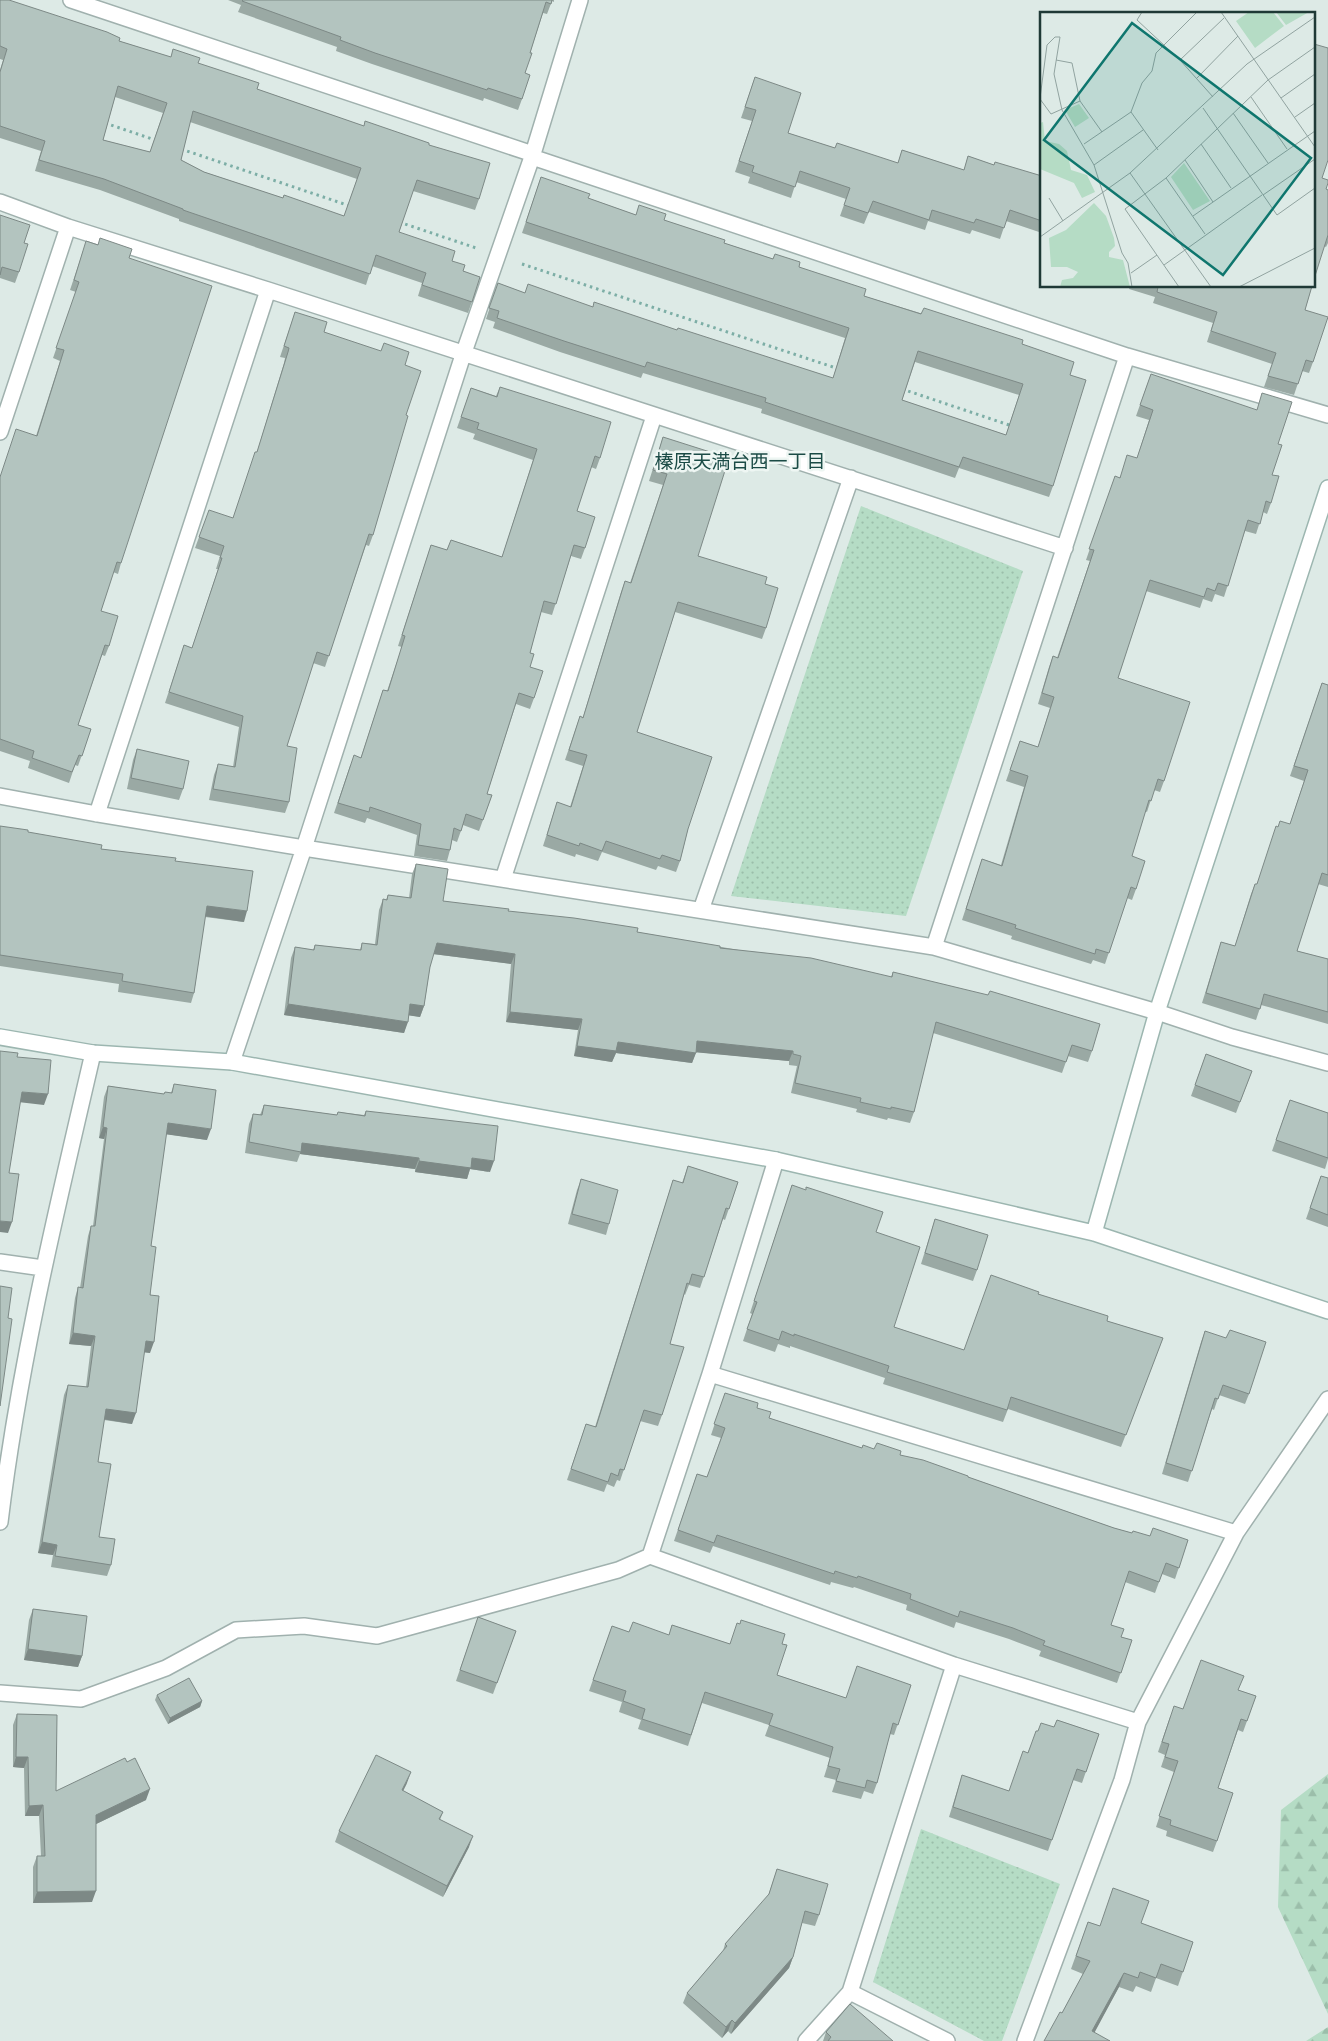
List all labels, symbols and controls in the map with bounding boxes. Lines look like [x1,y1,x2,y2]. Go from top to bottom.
inset map [1040,12,1316,288]
district label: 榛原天満台西一丁目 [654,450,826,473]

